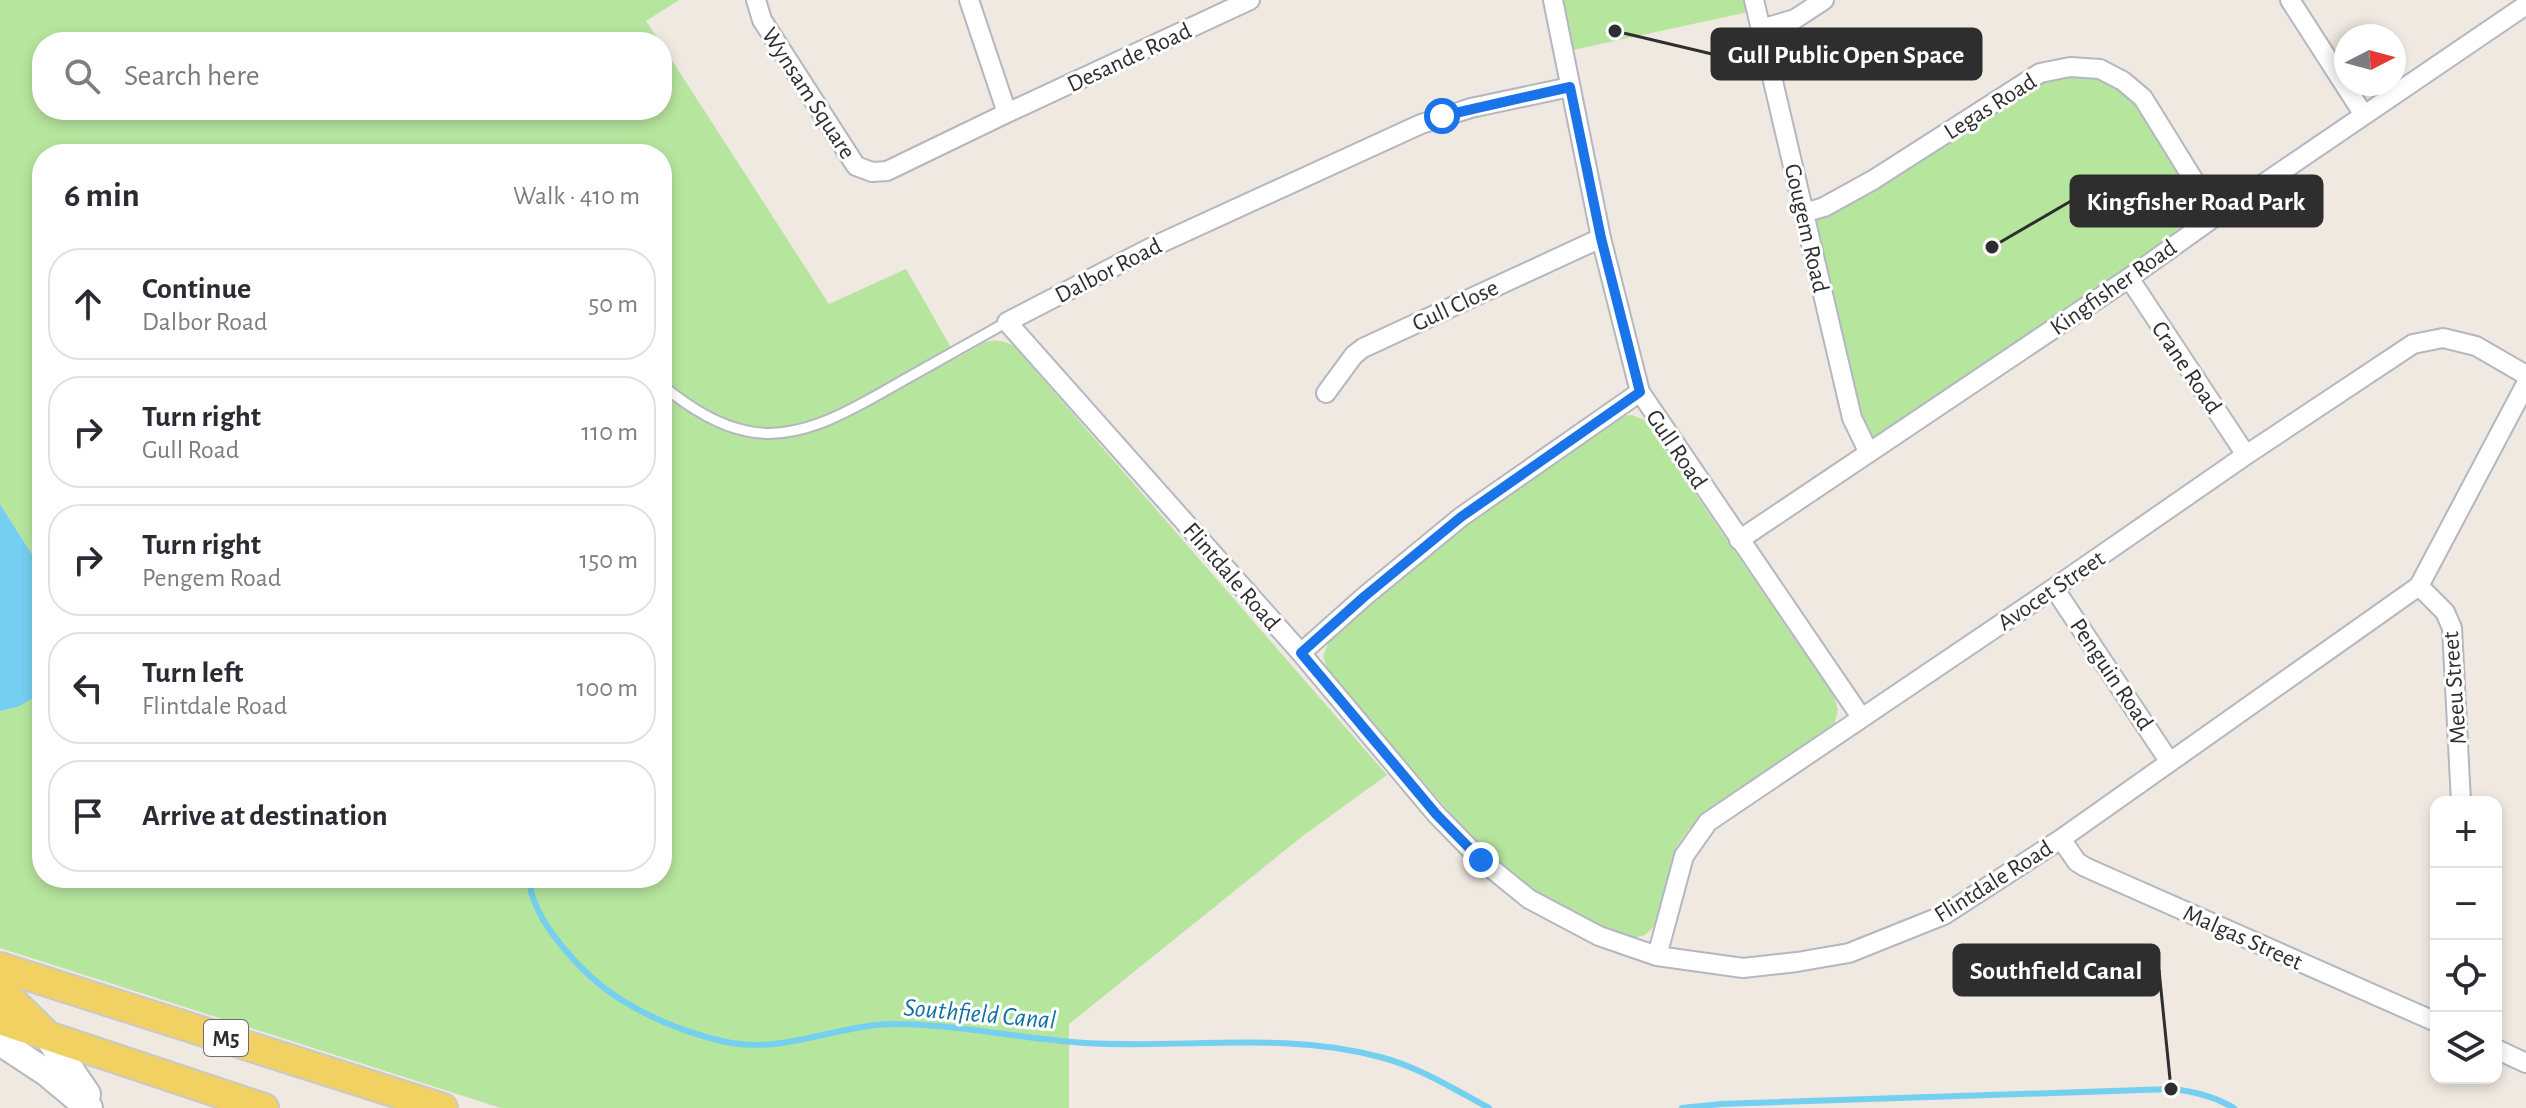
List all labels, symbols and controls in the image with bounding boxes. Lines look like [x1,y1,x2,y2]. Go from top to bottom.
street label: Desande Road [1064,19,1195,97]
street label: Wynsam Square [757,24,859,164]
north arrow [2334,24,2406,96]
callout: Gull Public Open Space [1712,29,1981,79]
search box [32,32,672,120]
text: Gull Public Open Space [1728,42,1964,68]
icon: search [60,54,104,98]
text: Search here [124,61,260,91]
street label: Legas Road [1940,69,2041,144]
route start [1424,98,1460,134]
street label: Gougem Road [1780,161,1833,295]
callout: Kingfisher Road Park [2071,176,2322,226]
text: 6 min [64,179,140,213]
text: Walk · 410 m [513,183,640,209]
text: Kingfisher Road Park [2087,189,2306,215]
street label: Dalbor Road [1051,234,1166,308]
street label: Kingfisher Road [2046,235,2181,340]
text: Continue [142,274,251,304]
street label: Gull Close [1409,276,1502,336]
icon: ahead [66,282,110,326]
text: 50 m [588,291,638,317]
text: Dalbor Road [142,309,268,335]
street label: Crane Road [2147,317,2226,418]
text: Turn right [142,402,261,432]
street label: Gull Road [1641,406,1711,493]
icon: right [66,410,110,454]
text: 110 m [581,419,638,445]
text: Gull Road [142,437,239,463]
street label: Flintdale Road [1178,518,1284,635]
text: Turn right [142,530,261,560]
icon: right [66,538,110,582]
street label: Avocet Street [1994,546,2110,635]
text: 150 m [579,547,638,573]
text: Pengem Road [142,565,281,591]
street label: Penguin Road [2065,614,2157,735]
street label: Meeu Street [2439,630,2471,745]
text: Turn left [142,658,243,688]
icon: left [66,666,110,710]
text: 100 m [577,675,638,701]
text: Flintdale Road [142,693,287,719]
icon: arrive [66,794,110,838]
map controls [2430,796,2502,1084]
button: + [2430,796,2502,868]
text: Arrive at destination [142,801,388,831]
street label: Flintdale Road [1930,836,2057,928]
route end [1463,842,1499,878]
button: − [2430,868,2502,940]
street label: Malgas Street [2179,901,2306,975]
button: locate [2430,940,2502,1012]
callout: Southfield Canal [1954,945,2159,995]
text: Southfield Canal [1970,958,2142,984]
water label: Southfield Canal [903,994,1057,1034]
button: layers [2430,1012,2502,1084]
road number: M5 [204,1020,248,1056]

